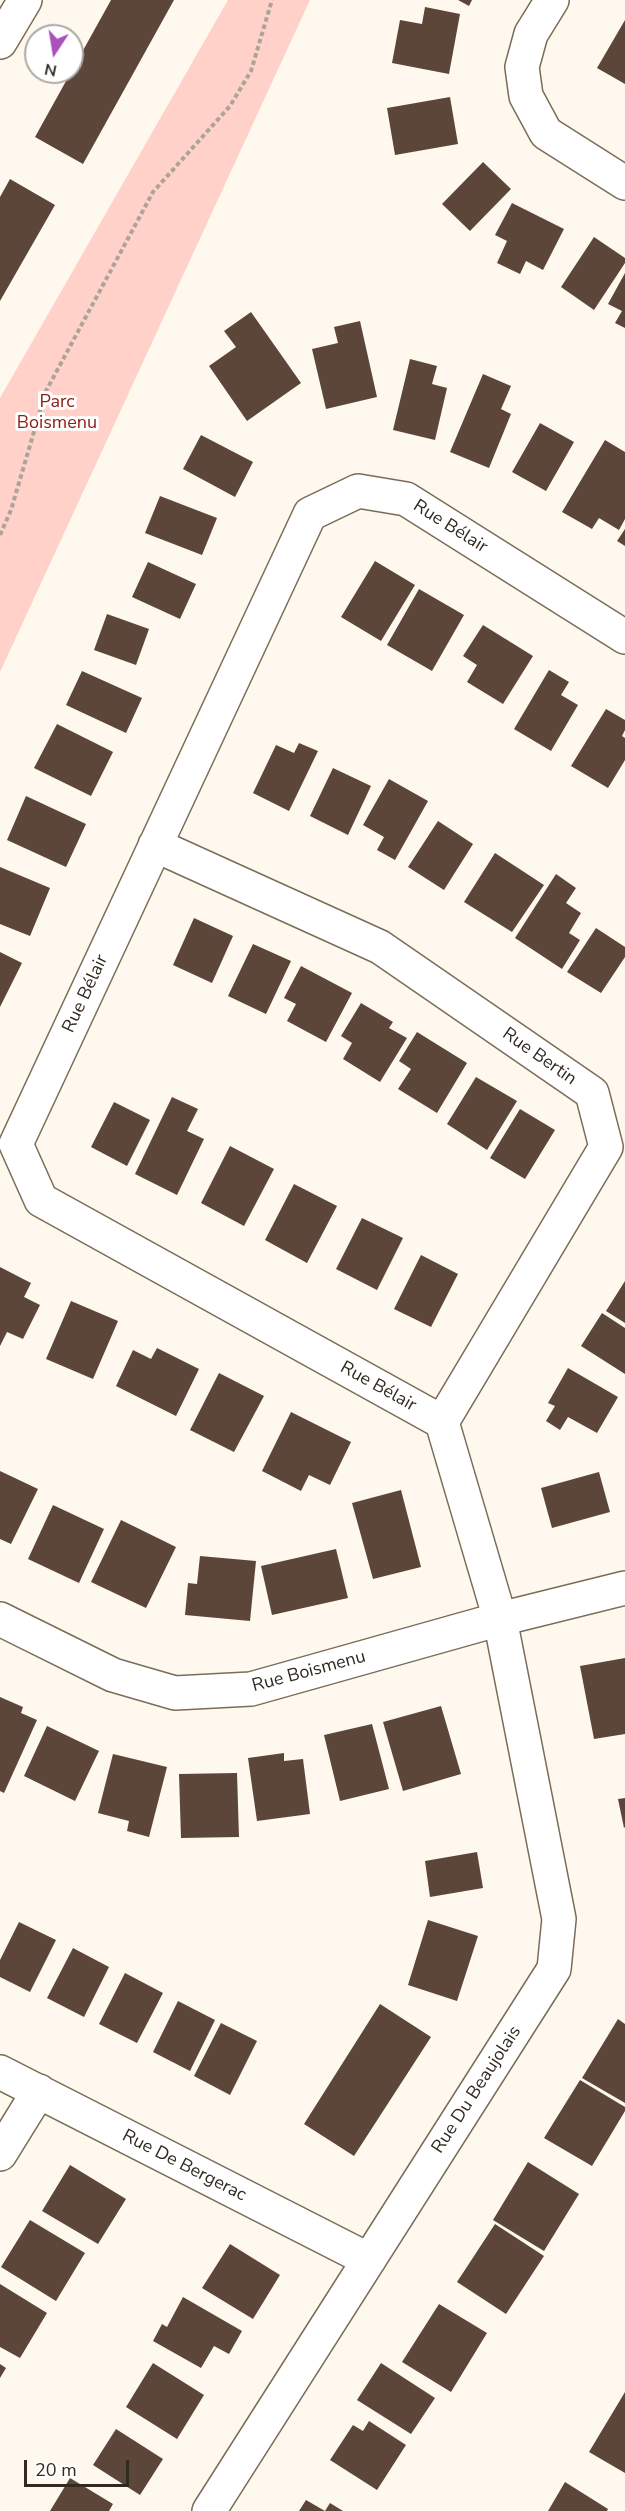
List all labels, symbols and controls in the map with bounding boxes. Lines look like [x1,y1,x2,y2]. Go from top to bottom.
north arrow [24,24,84,84]
text: N [43,58,59,82]
park label: Parc Boismenu [17,392,97,434]
street label: Rue Bélair [409,496,491,558]
street label: Rue Bélair [59,952,113,1036]
street label: Rue Bertin [498,1024,580,1090]
street label: Rue Bélair [336,1357,420,1417]
street label: Rue Boismenu [250,1646,368,1698]
street label: Rue Du Beaujolais [428,2022,526,2158]
street label: Rue De Bergerac [118,2125,250,2207]
scale bar [27,2448,132,2486]
text: 20 m [35,2458,77,2482]

